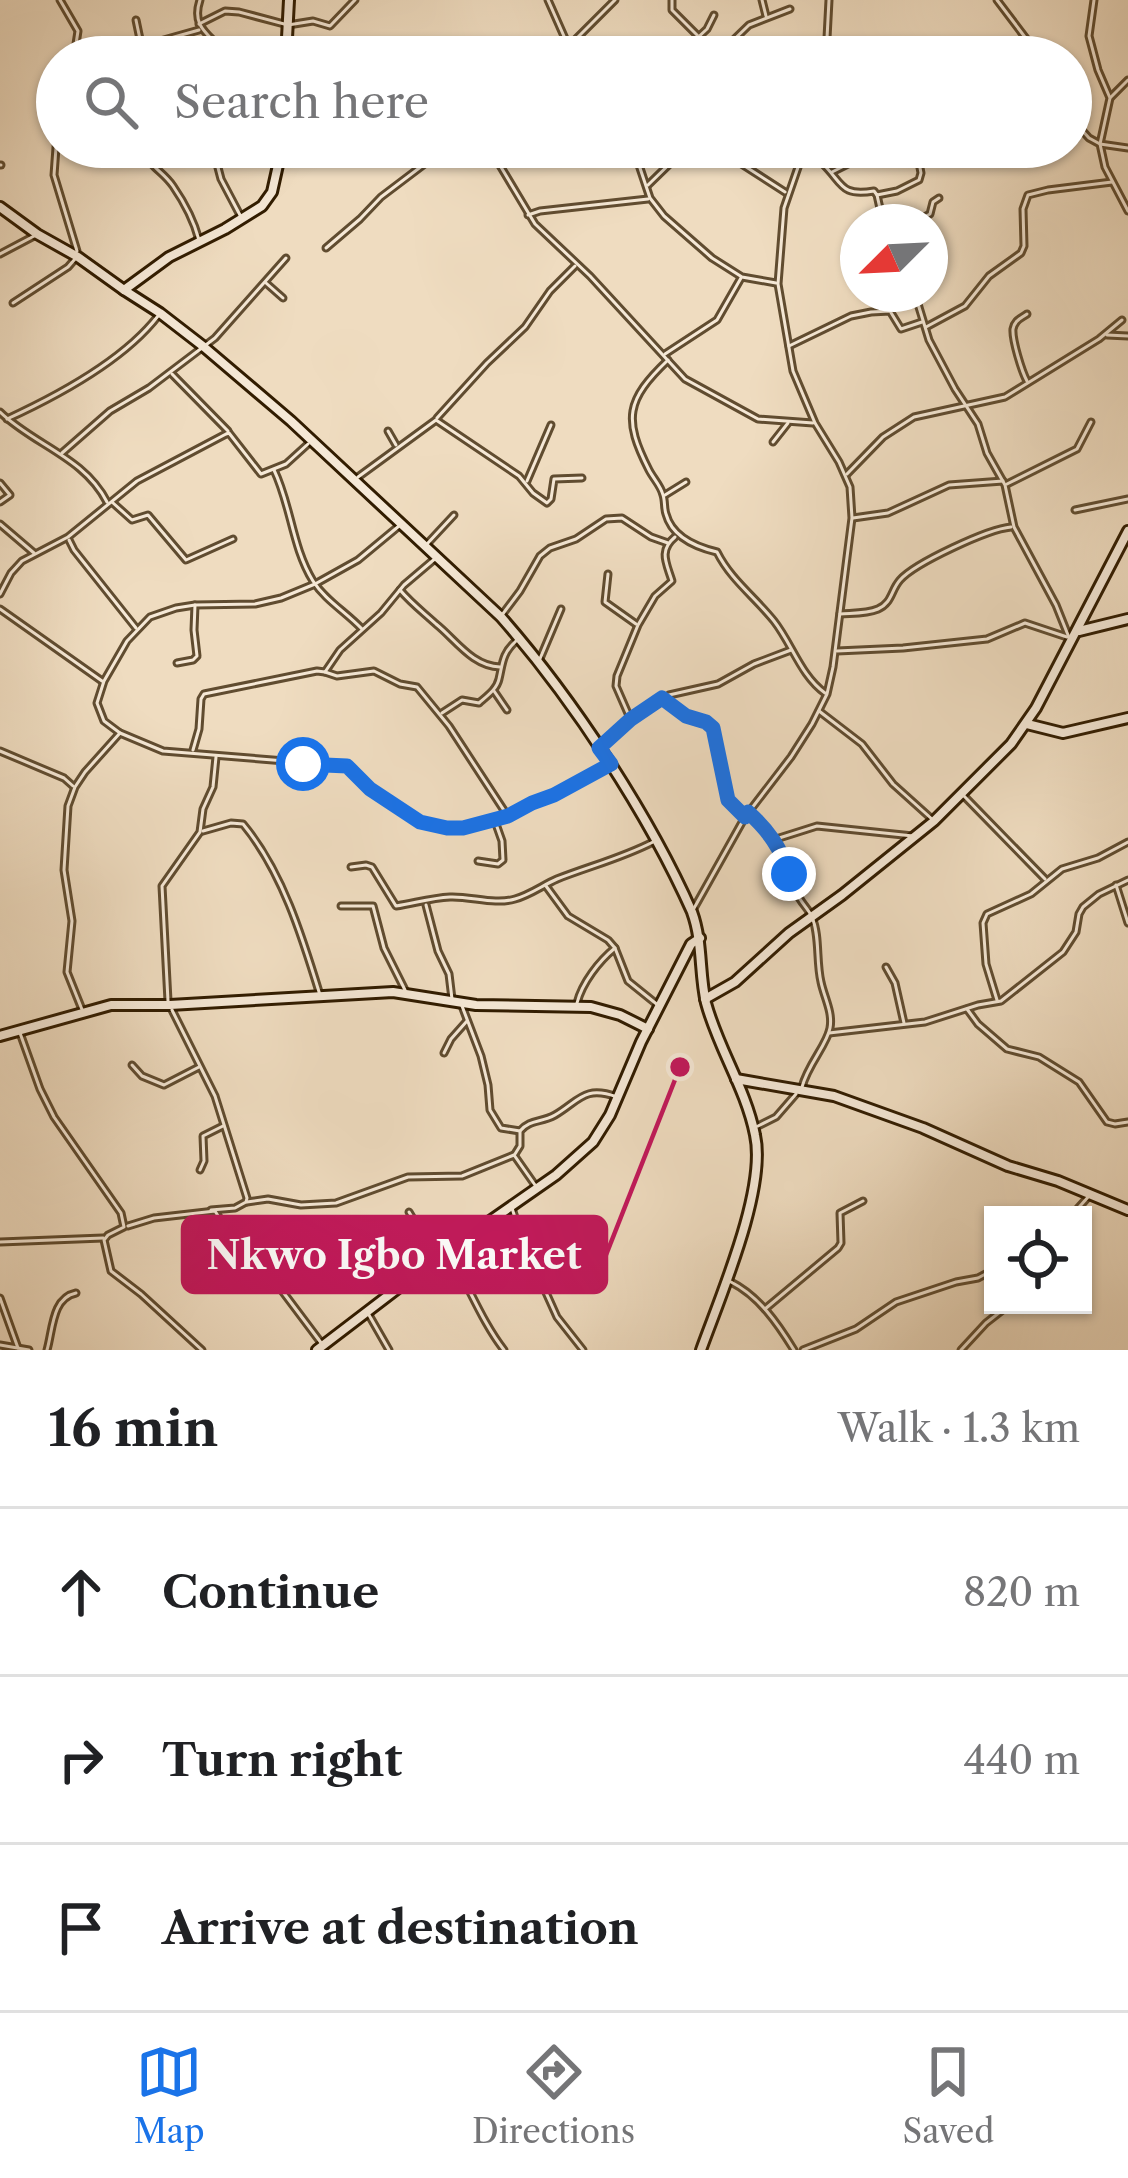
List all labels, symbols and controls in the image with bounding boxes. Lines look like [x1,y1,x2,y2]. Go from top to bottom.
search box [36,36,1092,168]
icon: search [78,69,144,135]
text: Search here [174,74,429,130]
north arrow [840,204,948,312]
route start [276,737,330,791]
route end [762,847,816,901]
map controls [984,1206,1092,1314]
button: locate [984,1206,1092,1314]
callout: Nkwo Igbo Market [183,1217,606,1292]
text: Nkwo Igbo Market [206,1231,582,1279]
text: 16 min [48,1397,218,1459]
text: Walk · 1.3 km [838,1404,1080,1452]
icon: ahead [48,1559,114,1625]
text: Continue [162,1564,379,1620]
text: 820 m [963,1568,1080,1616]
icon: right [48,1727,114,1793]
text: Turn right [162,1732,402,1788]
text: 440 m [963,1736,1080,1784]
icon: arrive [48,1895,114,1961]
text: Arrive at destination [162,1900,639,1956]
tab: Map [134,2039,205,2152]
tab: Directions [472,2039,635,2152]
tab: Saved [903,2039,994,2152]

